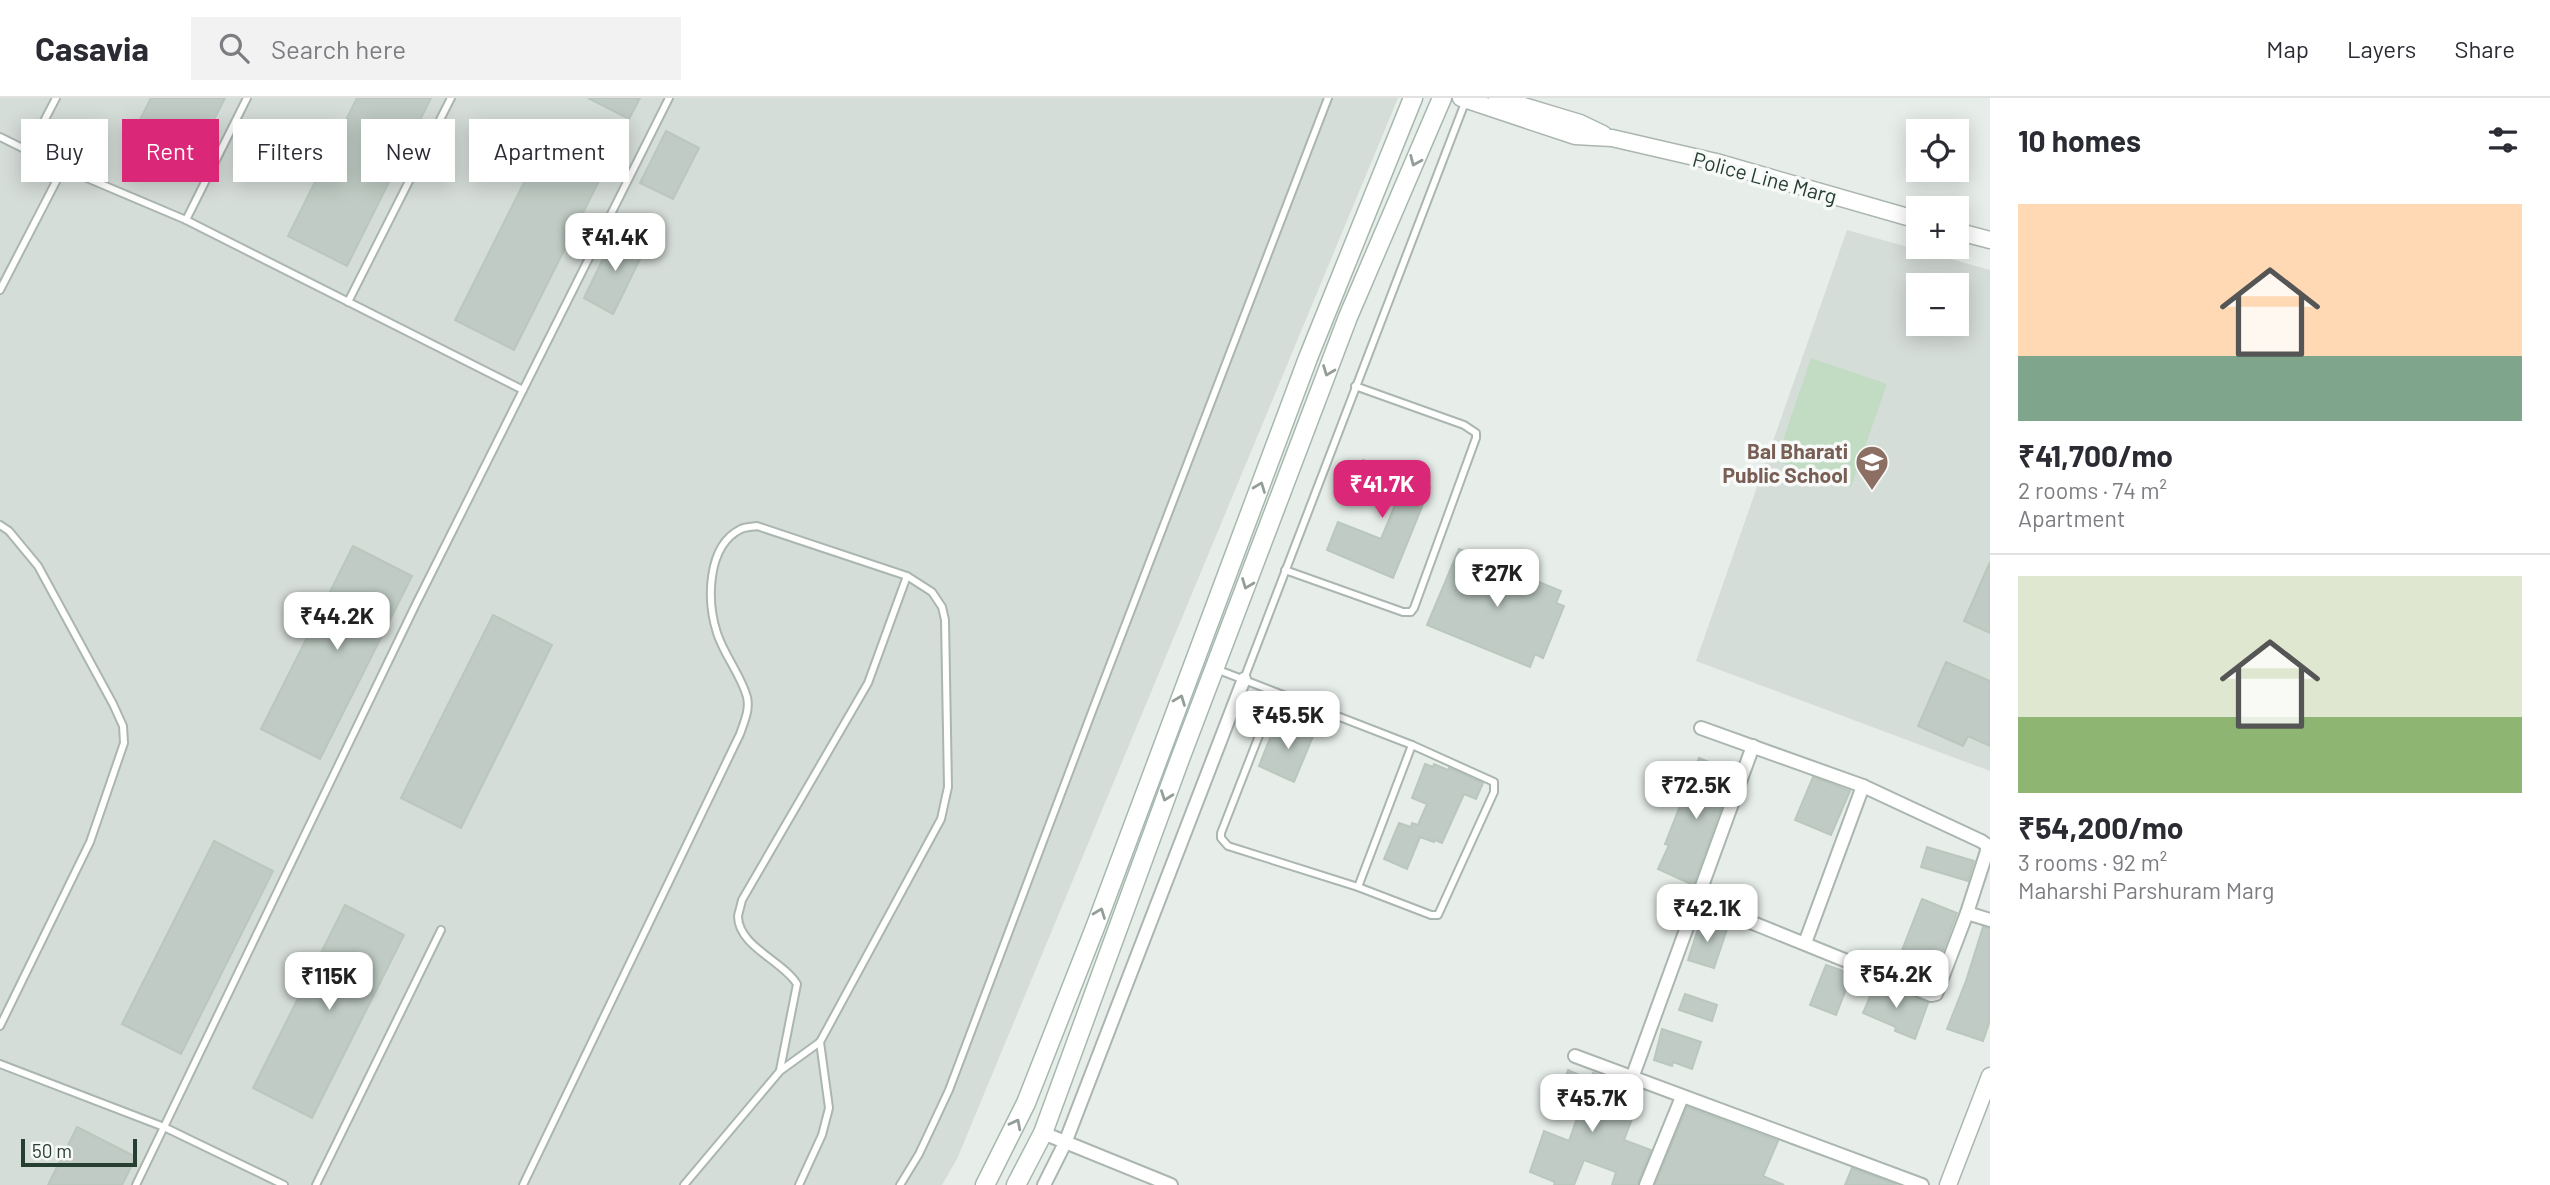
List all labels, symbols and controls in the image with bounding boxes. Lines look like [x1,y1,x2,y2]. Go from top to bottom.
search box [191,17,681,80]
text: Casavia [35,28,149,68]
icon: search [215,29,253,67]
text: Search here [271,33,406,64]
text: Map [2266,34,2309,63]
text: Layers [2347,34,2416,63]
text: Share [2454,34,2515,63]
chip: Buy [21,119,108,182]
chip: Rent [122,119,219,182]
chip: Filters [233,119,347,182]
chip: New [361,119,455,182]
chip: Apartment [469,119,629,182]
map controls [1906,119,1969,336]
button: locate [1906,119,1969,182]
icon: filters [2484,121,2522,159]
text: 10 homes [2018,122,2141,158]
street label: Police Line Marg [1690,146,1840,208]
one-way arrow [1409,154,1423,166]
button: + [1906,196,1969,259]
pin: ₹41.4K [558,214,672,273]
text: ₹41.4K [581,222,649,250]
icon: home [2207,249,2333,375]
button: − [1906,273,1969,336]
one-way arrow [1322,364,1336,376]
text: ₹41,700/mo [2018,437,2173,473]
place label: Bal Bharati Public School [1722,438,1848,487]
school or university icon: Bal Bharati Public School [1853,443,1891,492]
pin: ₹41.7K [1325,460,1439,520]
text: ₹41.7K [1349,469,1415,497]
text: 2 rooms · 74 m² [2018,476,2167,504]
one-way arrow [1251,481,1265,493]
text: Apartment [2018,504,2125,532]
pin: ₹27K [1456,550,1538,609]
text: ₹27K [1471,558,1523,586]
one-way arrow [1241,577,1255,589]
pin: ₹44.2K [280,592,394,652]
text: ₹44.2K [300,601,374,629]
icon: home [2207,621,2333,747]
pin: ₹45.5K [1231,692,1345,751]
one-way arrow [1172,694,1186,706]
text: ₹45.5K [1252,700,1324,728]
pin: ₹72.5K [1639,762,1753,821]
text: ₹72.5K [1661,770,1731,798]
one-way arrow [1161,790,1175,802]
text: ₹54,200/mo [2018,809,2183,845]
text: 3 rooms · 92 m² [2018,848,2167,876]
text: Maharshi Parshuram Marg [2018,876,2274,904]
pin: ₹42.1K [1650,884,1764,944]
text: ₹42.1K [1673,893,1741,921]
one-way arrow [1092,907,1106,919]
pin: ₹54.2K [1839,950,1953,1010]
pin: ₹115K [280,953,378,1012]
text: ₹54.2K [1860,959,1932,987]
text: ₹115K [301,961,357,989]
pin: ₹45.7K [1535,1074,1649,1134]
text: ₹45.7K [1556,1083,1628,1111]
one-way arrow [1007,1119,1021,1131]
scale bar [21,1136,136,1168]
text: 50 m [32,1139,72,1162]

